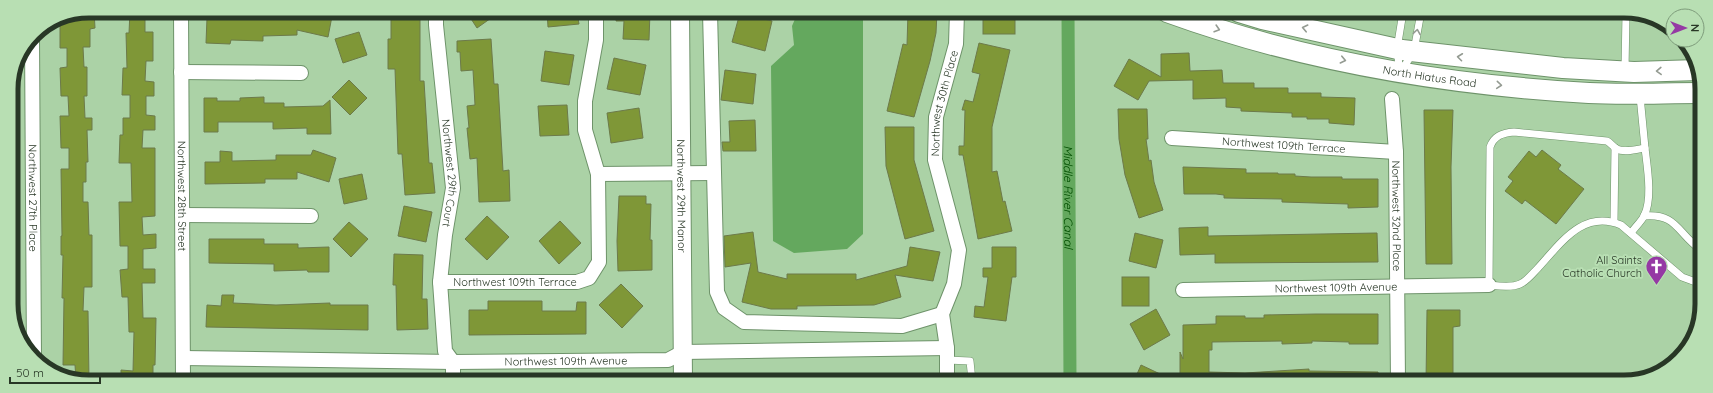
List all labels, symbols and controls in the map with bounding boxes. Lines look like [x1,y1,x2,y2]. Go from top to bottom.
north arrow [1665,8,1705,48]
one-way arrow [1213,24,1220,33]
text: N [1688,24,1702,32]
one-way arrow [1302,25,1308,33]
one-way arrow [1413,29,1421,35]
street label: Northwest 30th Place [928,49,961,157]
one-way arrow [1457,52,1463,61]
one-way arrow [1340,56,1346,64]
street label: North Hiatus Road [1382,62,1477,90]
one-way arrow [1656,67,1662,75]
one-way arrow [1496,81,1502,90]
street label: Northwest 29th Court [439,118,460,228]
street label: Northwest 109th Terrace [1222,134,1346,156]
street label: Northwest 29th Manor [674,139,689,254]
street label: Northwest 28th Street [175,141,189,252]
street label: Northwest 27th Place [26,144,40,252]
water label: Middle River Canal [1061,145,1077,250]
street label: Northwest 32nd Place [1389,160,1404,271]
place label: All Saints Catholic Church [1562,253,1642,280]
church icon: All Saints Catholic Church [1644,253,1670,286]
street label: Northwest 109th Terrace [453,275,577,289]
street label: Northwest 109th Avenue [1275,279,1397,296]
street label: Northwest 109th Avenue [505,353,627,369]
scale bar [10,359,100,385]
text: 50 m [16,365,44,380]

